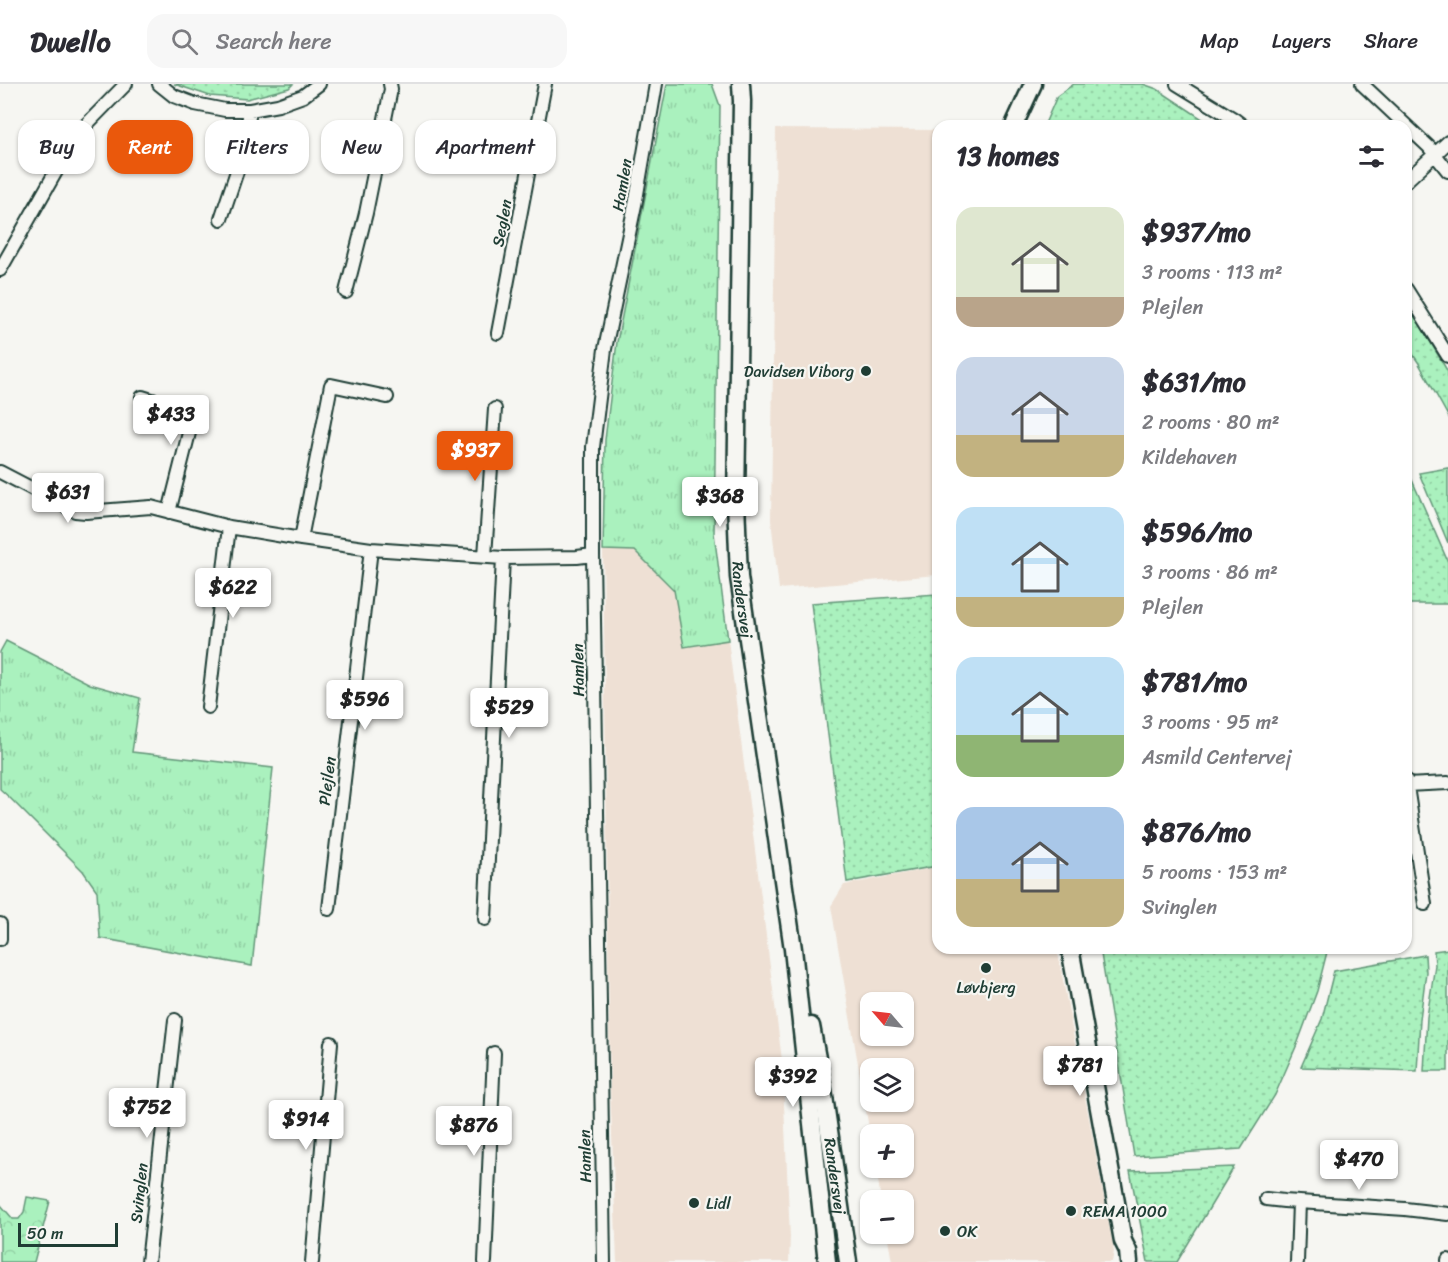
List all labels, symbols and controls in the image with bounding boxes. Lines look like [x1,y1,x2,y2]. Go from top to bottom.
search box [147,14,567,68]
text: Dwello [30,17,111,66]
text: Search here [216,22,332,61]
text: Map [1200,22,1239,60]
text: Layers [1272,22,1331,60]
text: Share [1364,22,1418,60]
icon: search [168,25,201,58]
chip: Buy [18,120,95,174]
chip: Rent [107,120,193,174]
chip: Filters [205,120,309,174]
chip: New [321,120,403,174]
chip: Apartment [415,120,556,174]
text: 13 homes [956,133,1059,179]
icon: filters [1355,140,1388,173]
street label: Hamlen [603,156,641,214]
street label: Seglen [483,196,521,249]
text: $937/mo [1142,209,1251,255]
icon: home [1004,231,1076,303]
text: 3 rooms · 113 m² [1142,255,1283,290]
text: Plejlen [1142,290,1203,325]
place label: Davidsen Viborg [744,357,854,386]
text: $631/mo [1142,359,1246,405]
marker: Davidsen Viborg [859,364,873,378]
icon: home [1004,381,1076,453]
pin: $433 [135,395,207,446]
text: $433 [147,397,195,432]
text: 2 rooms · 80 m² [1142,405,1280,440]
pin: $937 [439,431,511,482]
text: $937 [451,433,499,468]
text: Kildehaven [1142,440,1237,475]
pin: $631 [32,473,104,524]
text: $631 [46,475,90,510]
pin: $368 [684,477,756,528]
text: $368 [696,479,744,514]
text: $596/mo [1142,509,1252,555]
icon: home [1004,531,1076,603]
text: 3 rooms · 86 m² [1142,555,1278,590]
street label: Randersvej [724,561,762,641]
pin: $622 [197,568,269,619]
text: $622 [209,570,257,605]
text: Plejlen [1142,590,1203,625]
street label: Hamlen [563,643,593,697]
text: $781/mo [1142,659,1247,705]
pin: $596 [329,680,401,731]
icon: home [1004,681,1076,753]
text: $596 [340,682,390,717]
pin: $529 [473,688,545,739]
text: $529 [484,690,534,725]
text: 3 rooms · 95 m² [1142,705,1279,740]
text: Asmild Centervej [1142,740,1292,775]
street label: Plejlen [310,754,344,807]
text: $876/mo [1142,809,1251,855]
icon: home [1004,831,1076,903]
text: 5 rooms · 153 m² [1142,855,1287,890]
text: Svinglen [1142,890,1217,925]
marker: Løvbjerg [979,961,993,975]
place label: Løvbjerg [956,973,1016,1002]
north arrow [860,992,914,1046]
map controls [860,992,914,1244]
pin: $781 [1044,1046,1116,1097]
text: $781 [1057,1048,1103,1083]
pin: $392 [757,1057,829,1108]
button: layers [860,1058,914,1112]
text: $392 [769,1059,817,1094]
pin: $752 [111,1088,183,1139]
text: $752 [123,1090,171,1125]
pin: $914 [270,1100,342,1151]
text: $914 [283,1102,329,1137]
pin: $876 [438,1106,510,1157]
text: $876 [450,1108,498,1143]
button: + [860,1124,914,1178]
street label: Hamlen [570,1129,600,1183]
street label: Randersvej [816,1136,856,1217]
pin: $470 [1323,1140,1395,1191]
text: $470 [1334,1142,1384,1177]
street label: Svinglen [121,1161,157,1224]
place label: Lidl [706,1189,731,1218]
button: − [860,1190,914,1244]
marker: Lidl [687,1196,701,1210]
place label: REMA 1000 [1083,1197,1167,1226]
marker: REMA 1000 [1064,1204,1078,1218]
place label: OK [957,1217,978,1246]
text: 50 m [27,1219,63,1248]
scale bar [18,1220,118,1248]
marker: OK [938,1224,952,1238]

